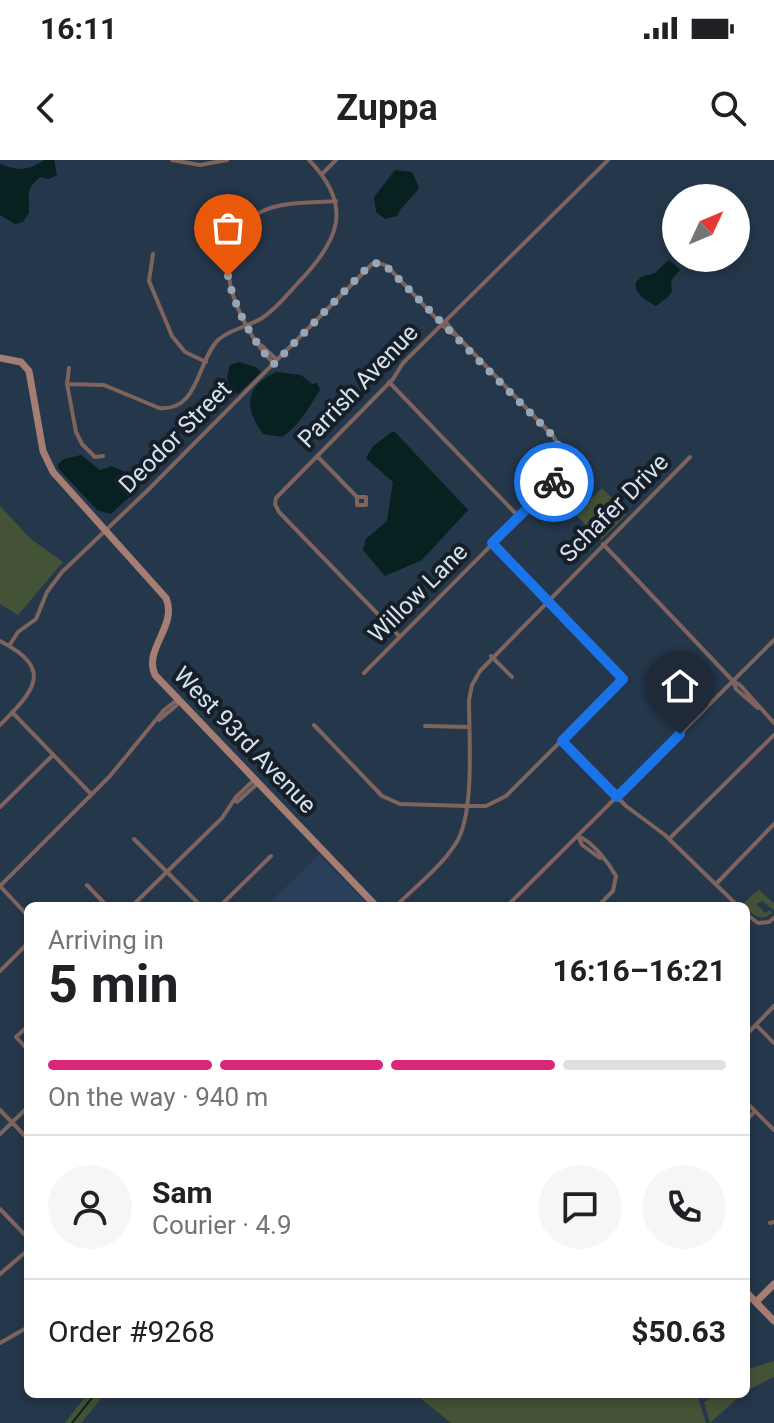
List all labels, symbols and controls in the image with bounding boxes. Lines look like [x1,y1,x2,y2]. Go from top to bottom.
text: 16:11 [40,11,117,46]
icon: back [24,86,68,130]
icon: search [706,86,750,130]
text: Zuppa [336,87,438,129]
north arrow [662,184,750,272]
map controls [662,184,750,272]
pin [194,194,262,276]
icon: bag [206,206,250,250]
street label: Parrish Avenue [292,319,424,453]
street label: Deodor Street [113,375,237,499]
courier [514,442,594,522]
street label: Schafer Drive [554,448,674,568]
icon: bike [532,460,576,504]
street label: Willow Lane [363,538,473,648]
pin [646,652,714,734]
street label: West 93rd Avenue [168,661,322,819]
icon: home [658,664,702,708]
text: Arriving in [48,925,164,955]
text: 16:16–16:21 [552,953,726,988]
text: 5 min [48,954,179,1015]
text: On the way · 940 m [48,1082,268,1112]
button: person [48,1165,132,1249]
button: chat [538,1165,622,1249]
button: phone [642,1165,726,1249]
text: Sam [152,1175,213,1210]
text: Courier · 4.9 [152,1210,292,1240]
text: Order #9268 [48,1314,215,1349]
text: $50.63 [631,1314,726,1349]

